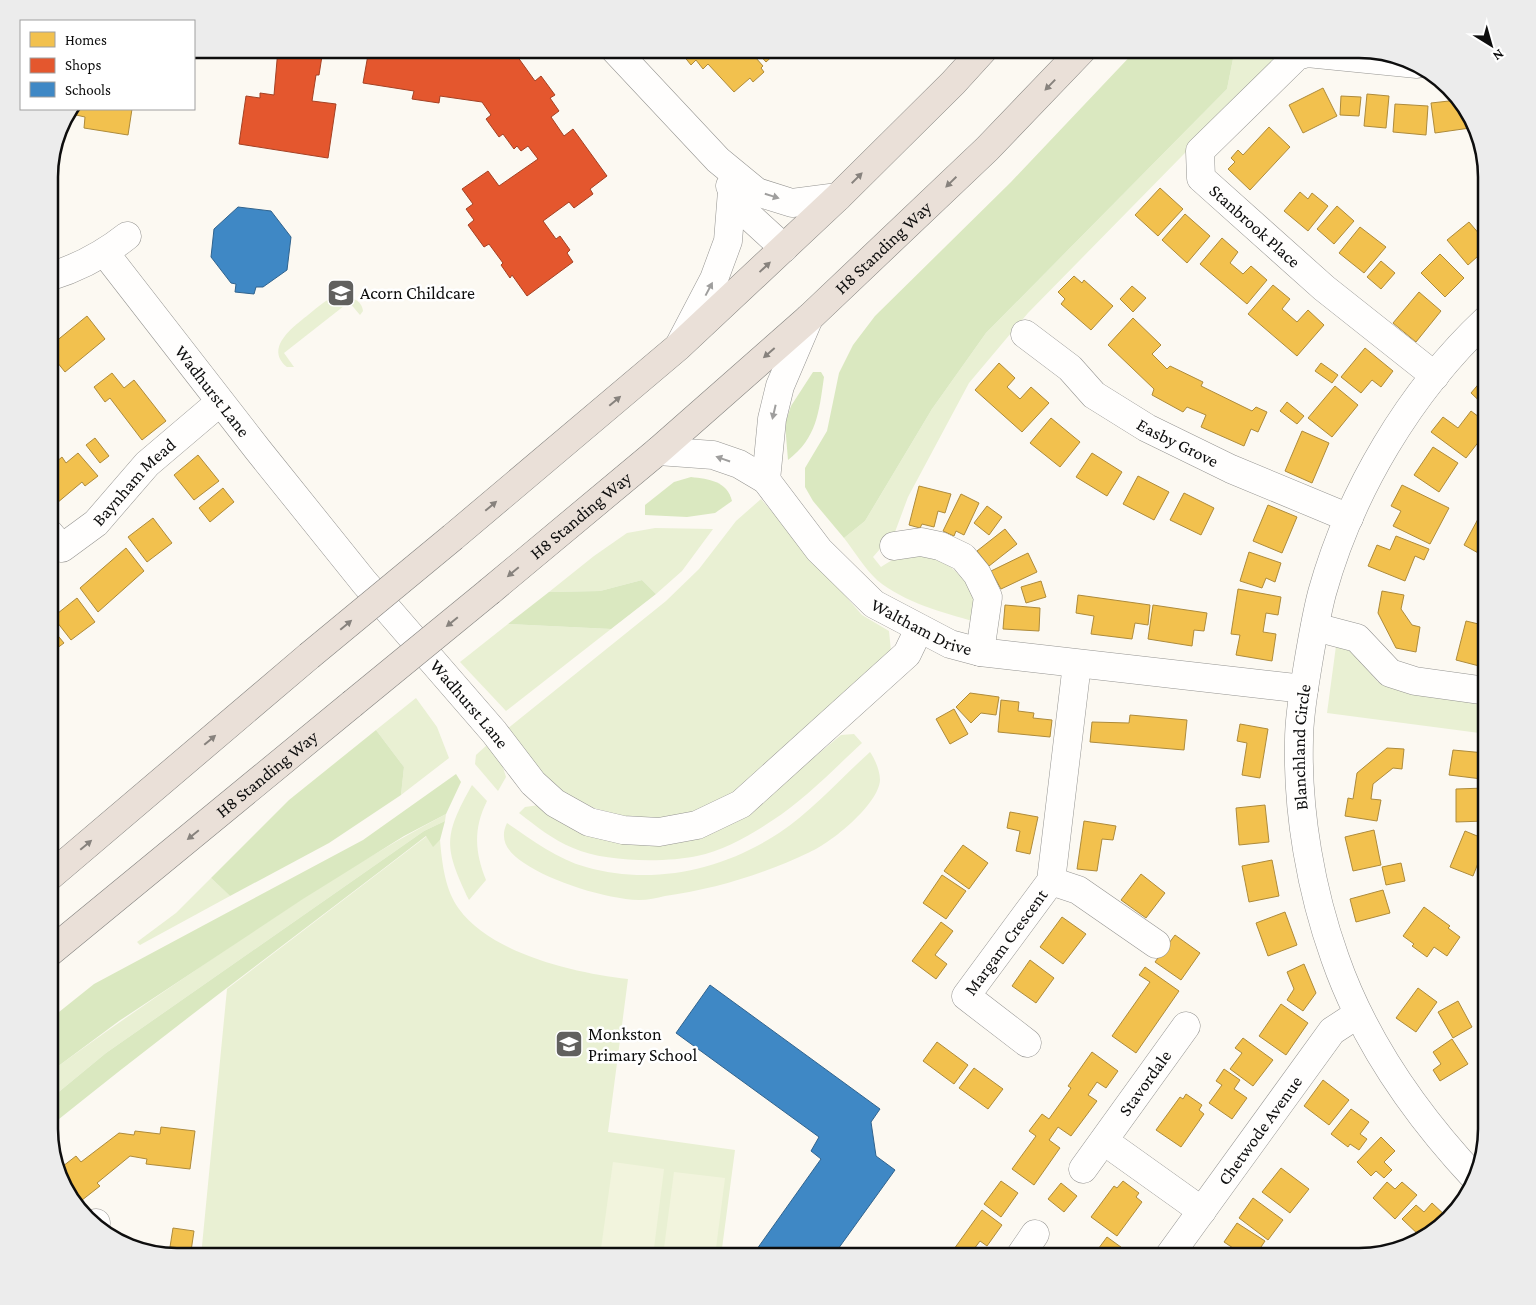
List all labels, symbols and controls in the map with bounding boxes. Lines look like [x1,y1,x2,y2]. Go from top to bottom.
legend [20,20,195,110]
north arrow [1466,20,1516,70]
text: Homes [65,32,107,48]
text: N [1490,46,1507,65]
text: Shops [65,57,101,74]
one-way arrow [1044,78,1056,90]
text: Schools [65,82,111,98]
one-way arrow [851,172,863,184]
one-way arrow [946,176,958,188]
street label: Stanbrook Place [1205,180,1304,272]
one-way arrow [764,193,779,201]
street label: H8 Standing Way [831,197,936,298]
one-way arrow [758,261,771,272]
school or university icon: Acorn Childcare [326,278,356,308]
one-way arrow [705,281,713,296]
place label: Acorn Childcare [360,283,475,303]
street label: Wadhurst Lane [171,341,254,441]
one-way arrow [763,348,776,359]
one-way arrow [608,395,621,406]
one-way arrow [770,405,778,420]
street label: Easby Grove [1133,414,1222,471]
street label: Baynham Mead [88,434,180,530]
one-way arrow [715,454,730,462]
street label: H8 Standing Way [526,467,636,563]
one-way arrow [484,500,497,511]
one-way arrow [507,566,520,577]
street label: Waltham Drive [868,594,974,659]
one-way arrow [446,616,459,627]
one-way arrow [340,620,353,631]
street label: Wadhurst Lane [426,656,513,752]
street label: Blanchland Circle [1289,682,1315,811]
street label: H8 Standing Way [212,726,322,821]
one-way arrow [204,735,216,746]
one-way arrow [186,829,199,840]
one-way arrow [80,839,92,851]
street label: Margam Crescent [960,884,1052,999]
place label: Monkston Primary School [588,1024,697,1065]
school or university icon: Monkston Primary School [554,1029,584,1059]
street label: Stavordale [1115,1046,1175,1120]
street label: Chetwode Avenue [1214,1072,1306,1189]

